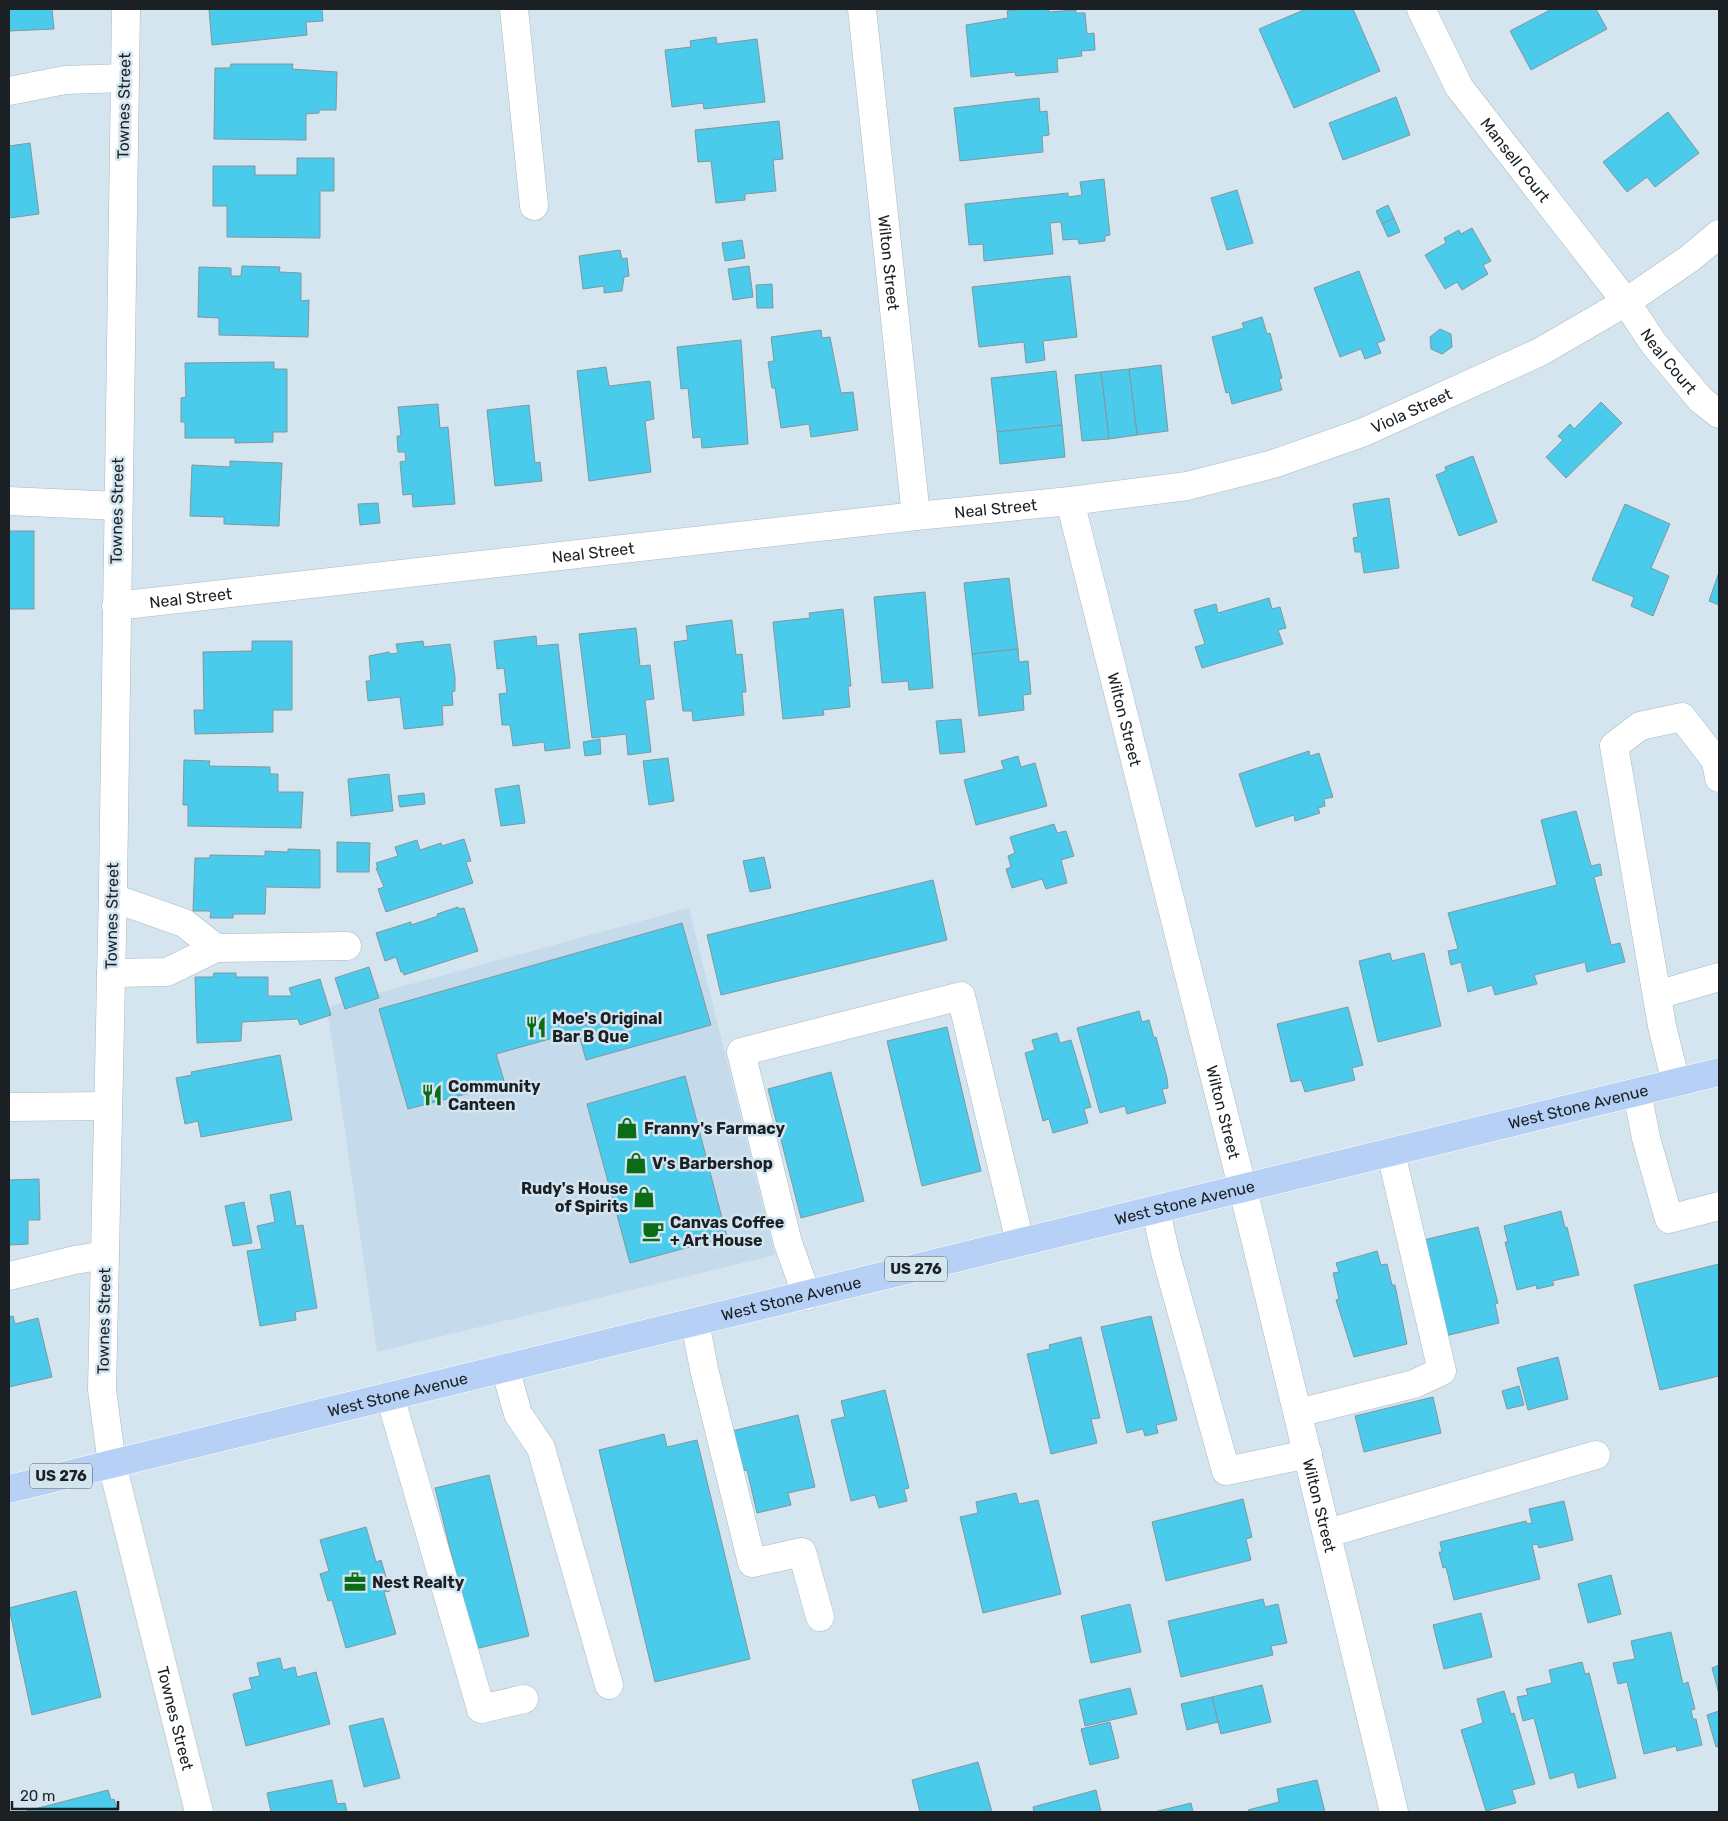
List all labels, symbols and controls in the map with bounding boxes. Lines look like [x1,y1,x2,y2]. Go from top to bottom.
street label: Townes Street [114,53,134,159]
street label: Mansell Court [1477,114,1554,206]
street label: Wilton Street [874,214,904,311]
street label: Neal Court [1637,325,1701,397]
street label: Viola Street [1368,384,1455,437]
street label: Townes Street [107,458,127,564]
street label: Neal Street [953,495,1038,522]
street label: Neal Street [551,538,635,566]
street label: Neal Street [148,584,233,612]
street label: Wilton Street [1104,670,1146,768]
street label: Townes Street [102,863,122,969]
place label: Moe's Original Bar B Que [552,1009,662,1046]
restaurant icon: Moe's Original Bar B Que [523,1014,549,1040]
street label: Wilton Street [1202,1063,1244,1161]
place label: Community Canteen [448,1077,541,1114]
street label: West Stone Avenue [1506,1080,1650,1133]
restaurant icon: Community Canteen [419,1082,445,1108]
shop icon: Franny's Farmacy [614,1115,640,1141]
place label: Franny's Farmacy [644,1119,785,1138]
shop icon: V's Barbershop [623,1150,649,1176]
place label: V's Barbershop [652,1154,773,1173]
street label: West Stone Avenue [1113,1176,1257,1229]
place label: Rudy's House of Spirits [521,1179,628,1216]
shop icon: Rudy's House of Spirits [631,1184,657,1210]
place label: Canvas Coffee + Art House [670,1213,784,1250]
cafe icon: Canvas Coffee + Art House [640,1218,666,1244]
road number: US 276 [885,1256,947,1282]
street label: Townes Street [94,1268,114,1374]
street label: West Stone Avenue [719,1272,863,1325]
street label: West Stone Avenue [326,1368,470,1420]
street label: Wilton Street [1299,1457,1340,1554]
road number: US 276 [30,1464,92,1488]
office icon: Nest Realty [342,1569,368,1595]
place label: Nest Realty [372,1573,465,1592]
street label: Townes Street [153,1664,198,1772]
scale bar [12,1778,119,1810]
text: 20 m [20,1787,55,1805]

